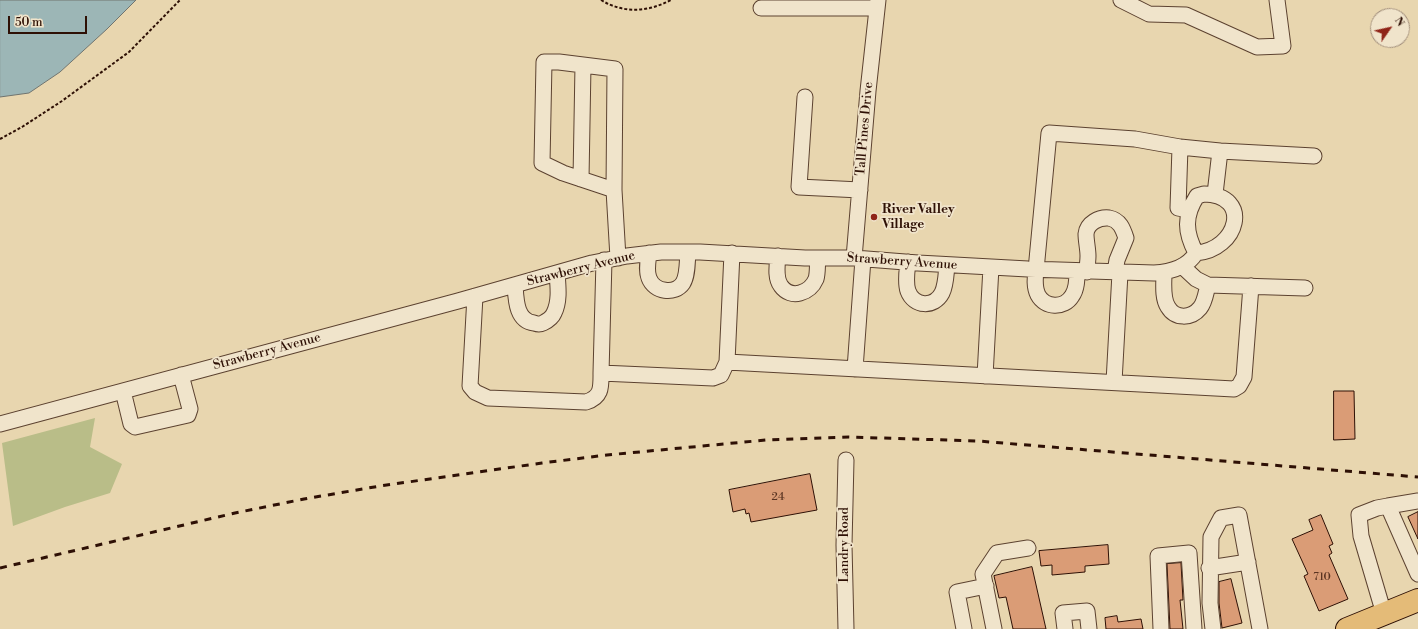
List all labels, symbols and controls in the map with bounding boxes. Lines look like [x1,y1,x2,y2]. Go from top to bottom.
scale bar [10,8,89,34]
north arrow [1370,8,1410,48]
text: N [1391,14,1407,29]
text: 50 m [15,15,43,30]
street label: Tall Pines Drive [853,81,877,177]
place label: River Valley Village [882,202,954,233]
marker: River Valley Village [869,212,879,222]
street label: Strawberry Avenue [525,248,637,290]
street label: Strawberry Avenue [846,250,958,274]
street label: Strawberry Avenue [211,330,323,374]
house number: 24 [772,490,784,504]
street label: Landry Road [837,507,853,583]
house number: 710 [1313,570,1331,584]

